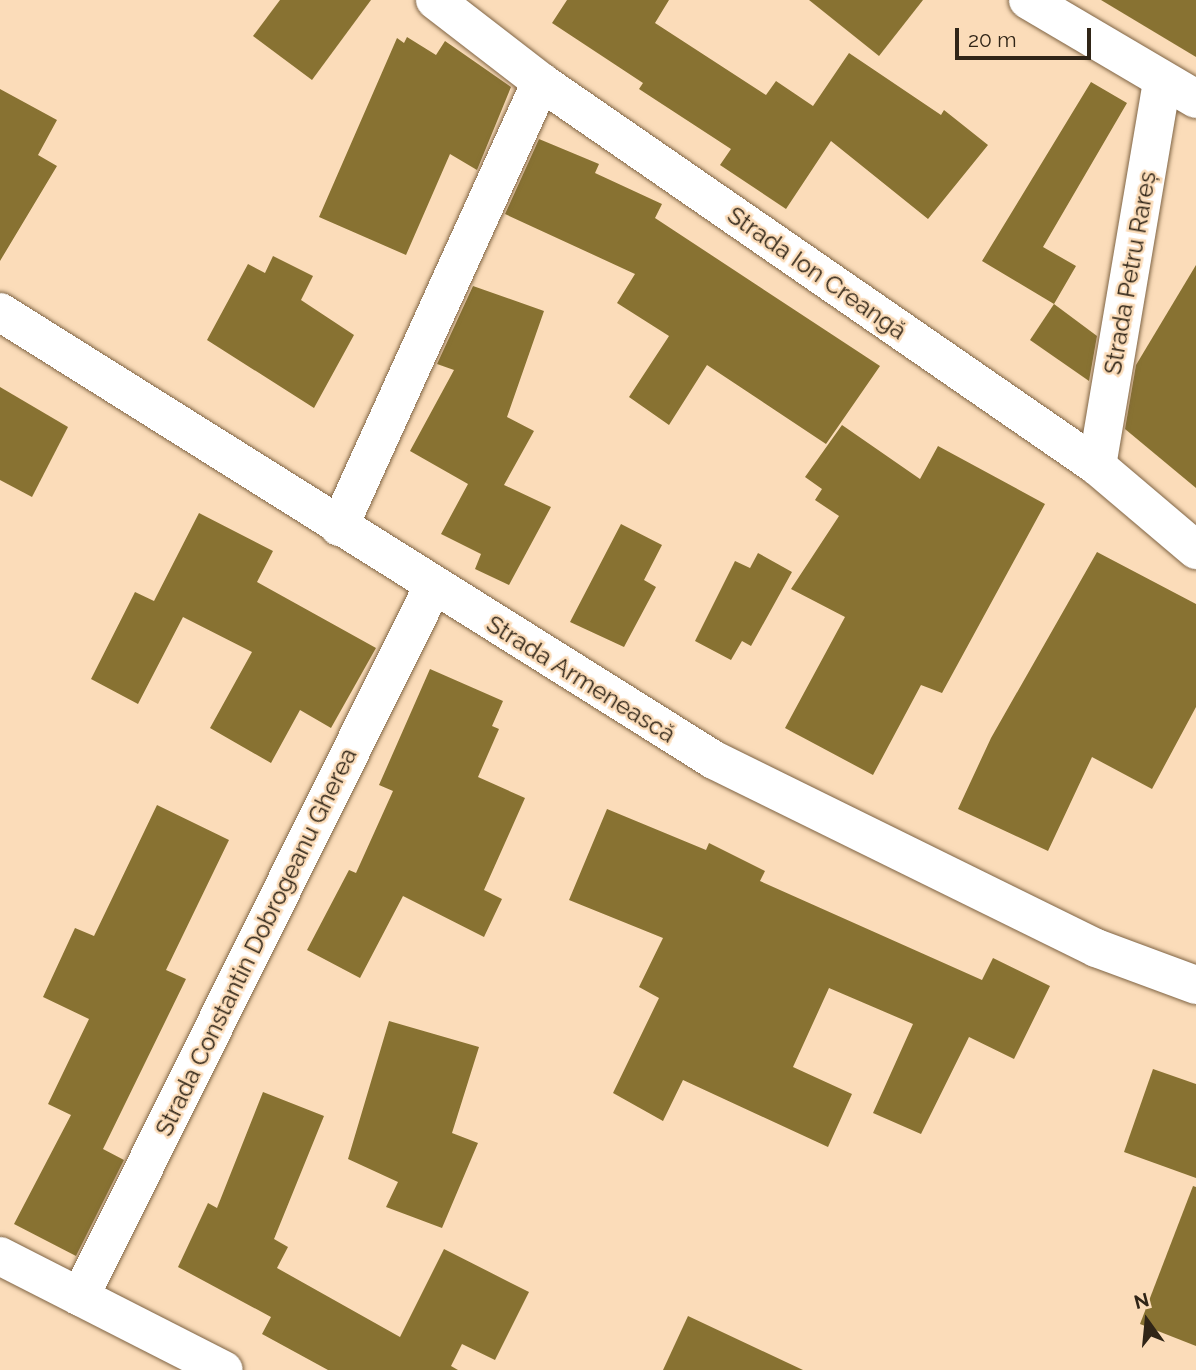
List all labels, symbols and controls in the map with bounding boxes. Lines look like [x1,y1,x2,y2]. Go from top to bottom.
scale bar [958,14,1094,58]
text: 20 m [968,27,1016,52]
street label: Strada Petru Rareș [1098,169,1162,377]
street label: Strada Ion Creangă [722,200,912,346]
street label: Strada Armenească [481,609,681,749]
street label: Strada Constantin Dobrogeanu Gherea [149,743,363,1141]
north arrow [1112,1286,1182,1356]
text: N [1132,1288,1151,1313]

